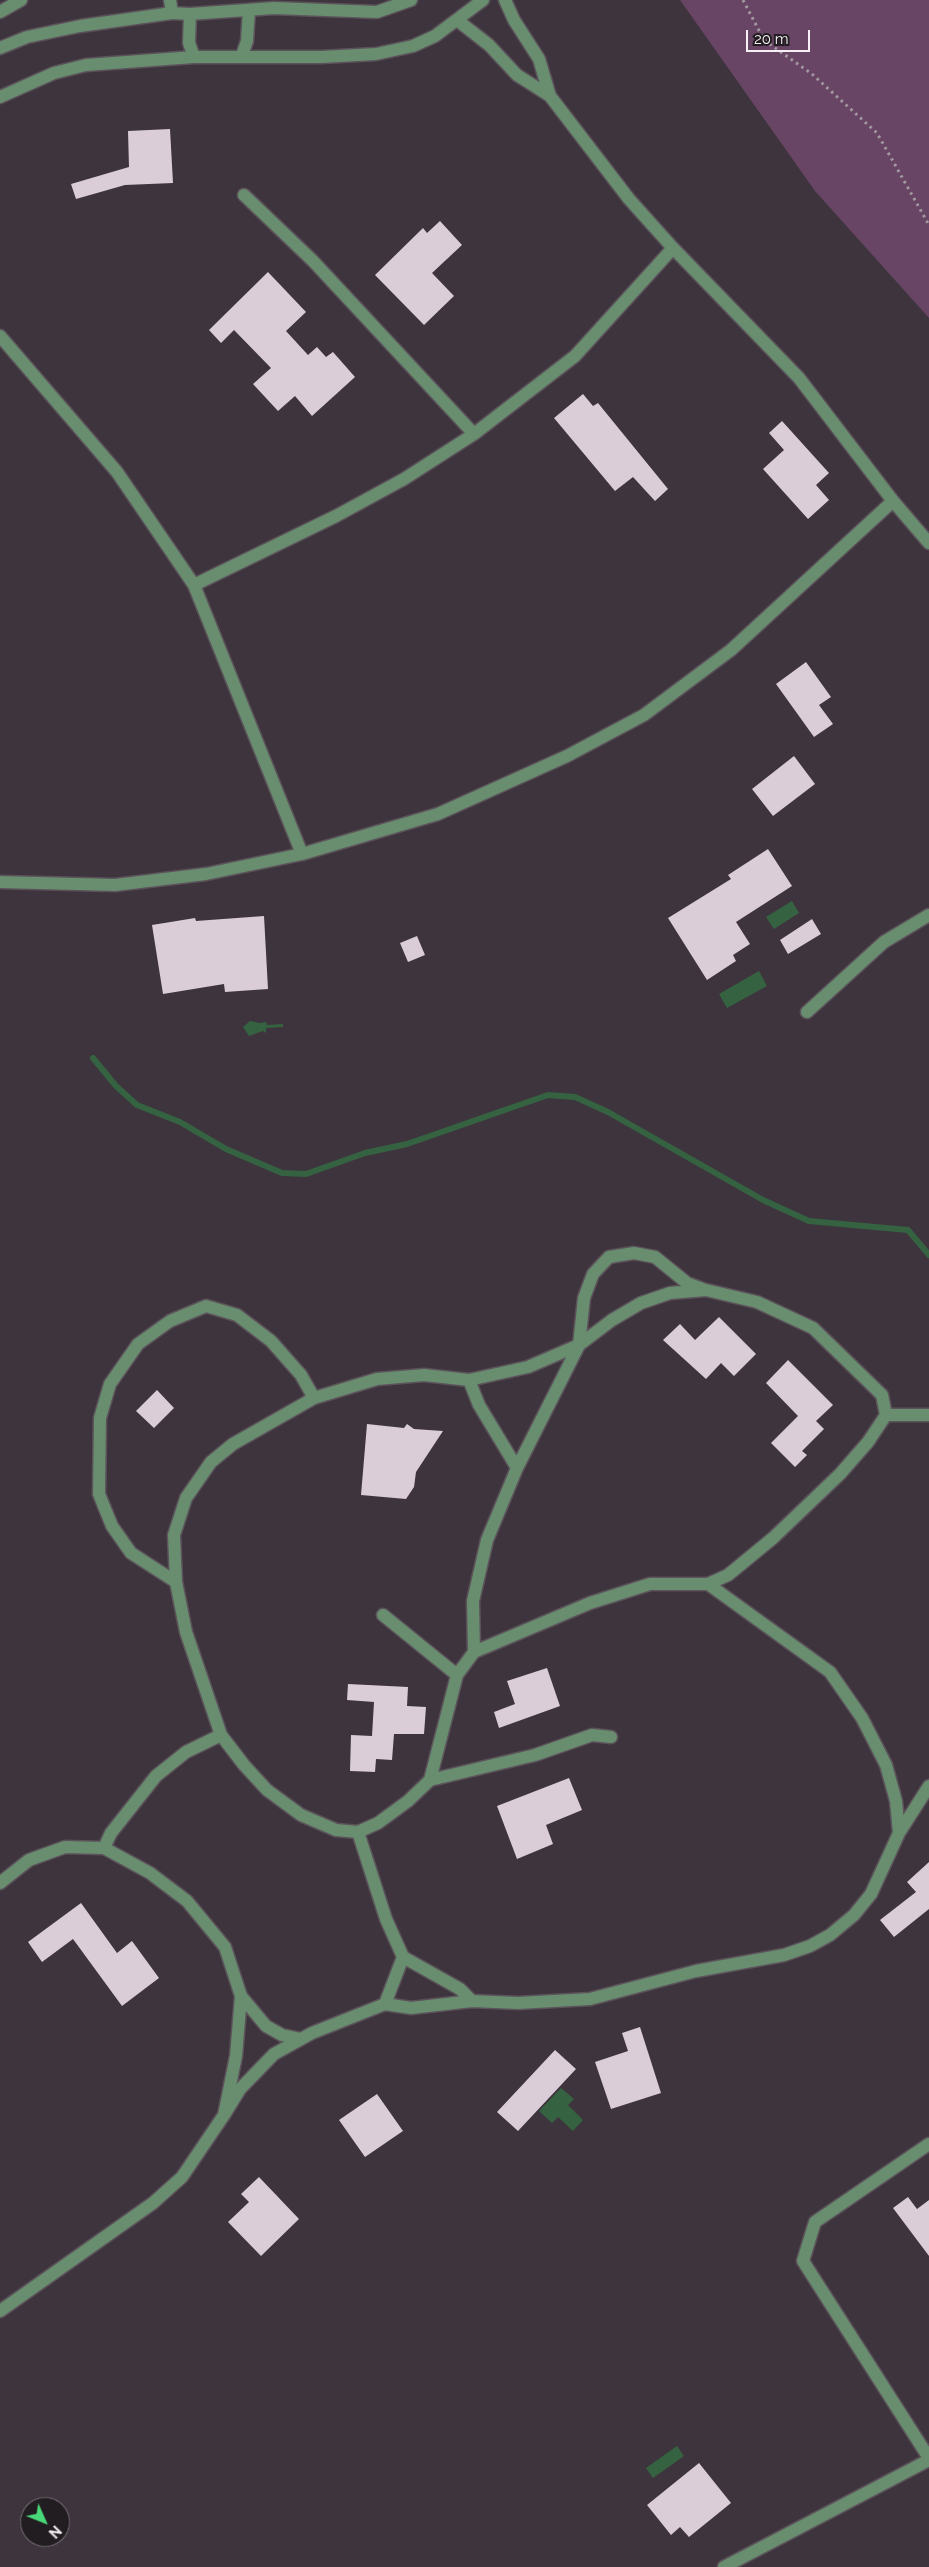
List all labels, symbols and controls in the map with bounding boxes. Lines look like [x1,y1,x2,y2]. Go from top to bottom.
scale bar [749,20,813,52]
text: 20 m [754,30,789,48]
north arrow [20,2497,70,2547]
text: N [46,2522,65,2541]

